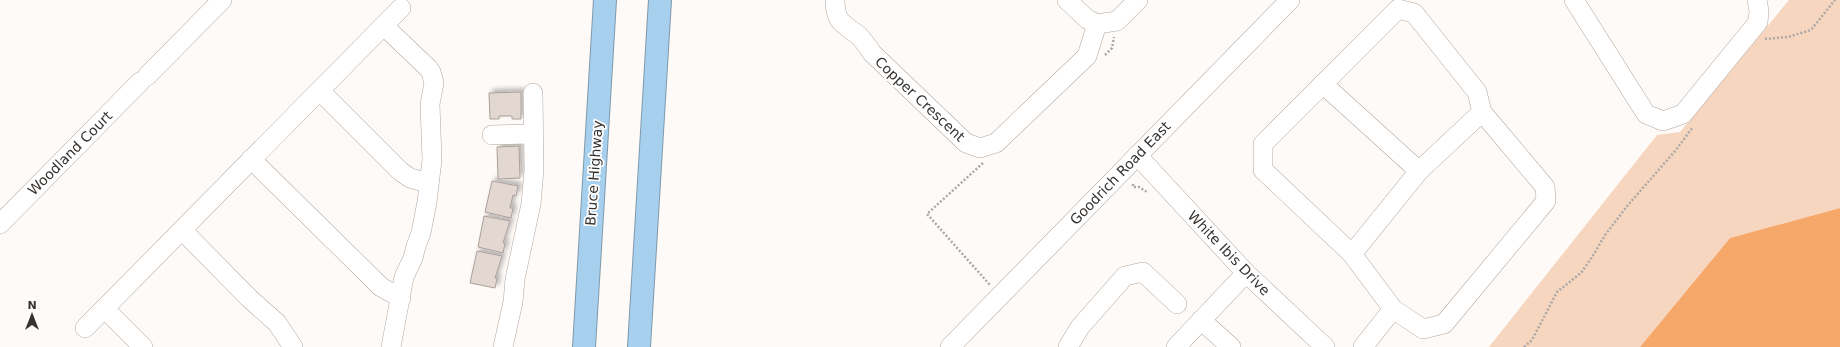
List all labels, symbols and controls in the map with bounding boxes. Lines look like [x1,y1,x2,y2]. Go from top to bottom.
street label: Copper Crescent [872,53,969,145]
street label: Woodland Court [25,107,116,198]
street label: Goodrich Road East [1067,118,1174,228]
street label: Bruce Highway [582,120,606,226]
street label: White Ibis Drive [1185,207,1273,299]
north arrow [12,295,52,335]
text: N [27,299,37,312]

